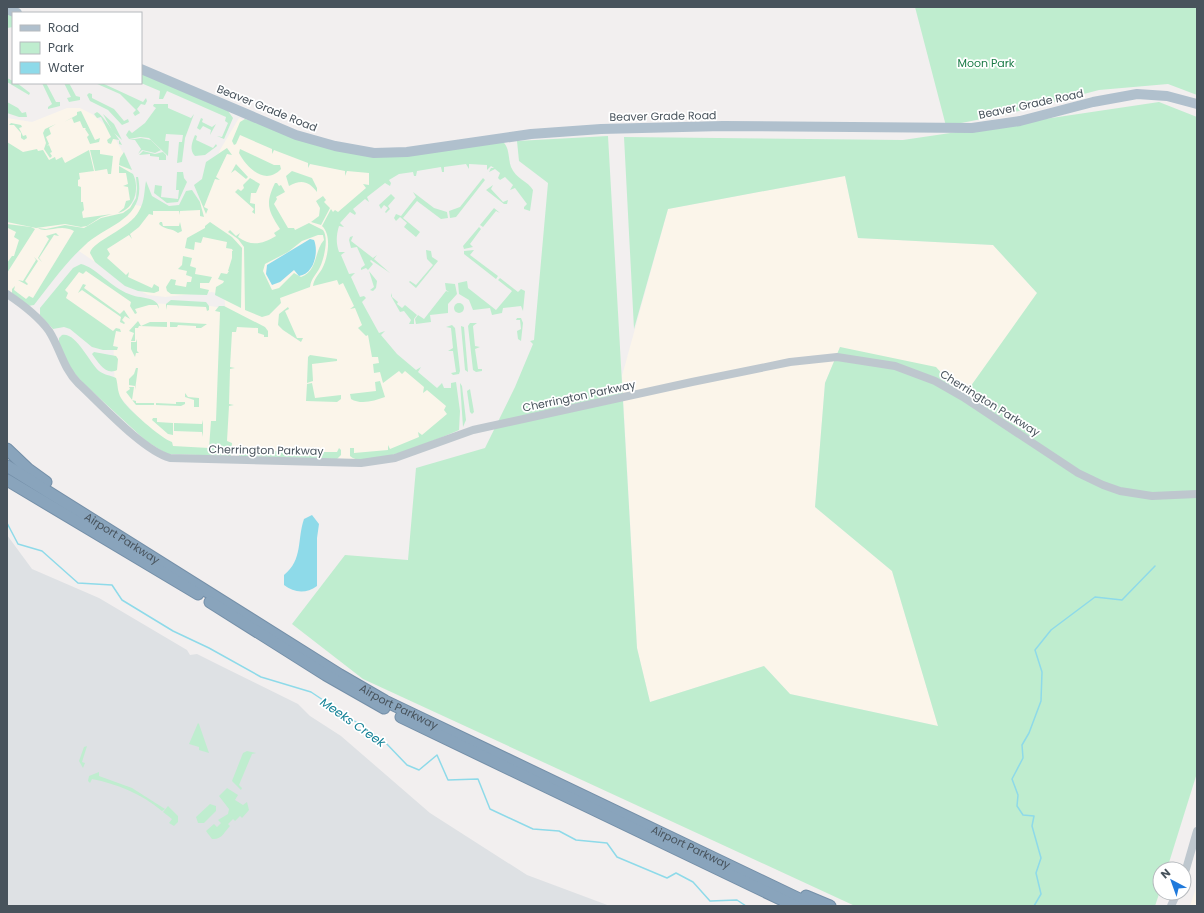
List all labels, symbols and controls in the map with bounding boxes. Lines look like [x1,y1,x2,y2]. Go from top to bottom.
legend [12,12,142,84]
text: Road [48,19,79,36]
text: Park [48,39,75,56]
park label: Moon Park [957,55,1015,71]
text: Water [48,59,85,76]
street label: Beaver Grade Road [214,81,320,135]
street label: Beaver Grade Road [977,85,1085,123]
street label: Beaver Grade Road [609,107,717,125]
street label: Cherrington Parkway [937,366,1044,441]
street label: Cherrington Parkway [521,376,638,416]
street label: Cherrington Parkway [208,441,324,459]
street label: Airport Parkway [81,509,164,568]
street label: Airport Parkway [357,680,441,734]
water label: Meeks Creek [317,693,390,751]
street label: Airport Parkway [648,821,734,873]
north arrow [1152,861,1192,901]
text: N [1157,865,1174,882]

